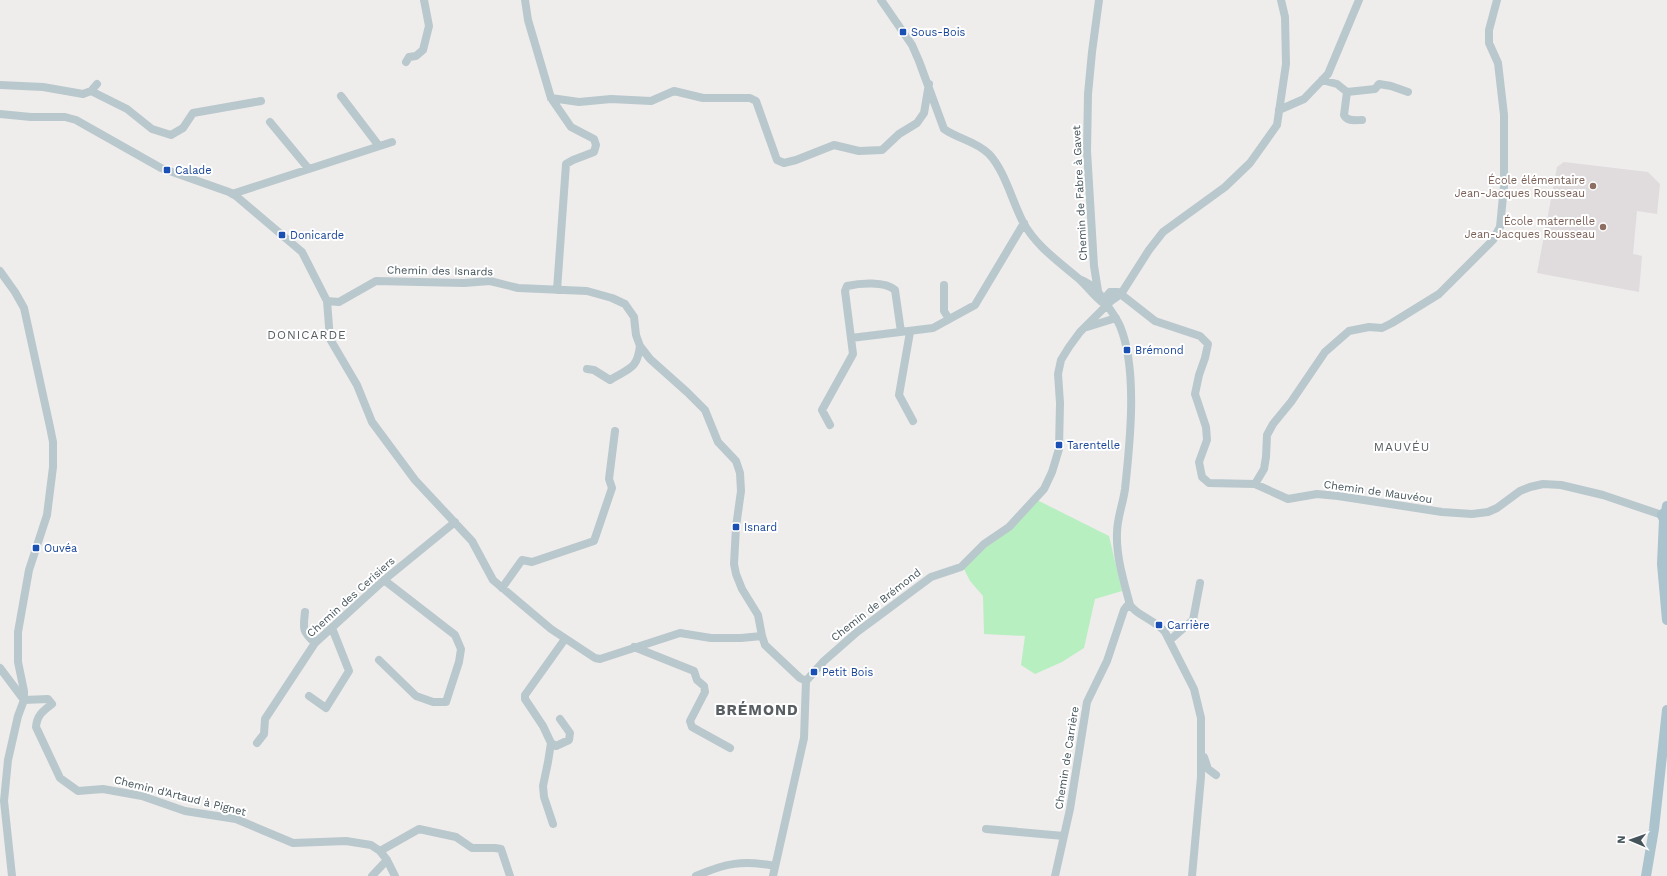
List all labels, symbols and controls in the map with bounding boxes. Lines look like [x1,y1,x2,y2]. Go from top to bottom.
place label: Sous-Bois [911,26,966,39]
marker: Sous-Bois [898,27,908,37]
street label: Chemin de Fabre à Gavet [1070,125,1090,261]
place label: Calade [175,164,212,177]
marker: Calade [162,165,172,175]
place label: École élémentaire Jean-Jacques Rousseau [1454,173,1585,200]
marker: École élémentaire Jean-Jacques Rousseau [1588,181,1598,191]
place label: École maternelle Jean-Jacques Rousseau [1464,214,1595,241]
marker: École maternelle Jean-Jacques Rousseau [1598,222,1608,232]
place label: Donicarde [290,229,344,242]
marker: Donicarde [277,230,287,240]
street label: Chemin des Isnards [387,264,494,278]
district label: DONICARDE [267,328,347,342]
place label: Brémond [1135,344,1184,357]
marker: Brémond [1122,345,1132,355]
place label: Tarentelle [1067,439,1120,452]
marker: Tarentelle [1054,440,1064,450]
district label: MAUVÉU [1374,440,1430,454]
street label: Chemin de Mauvéou [1323,478,1433,506]
place label: Isnard [744,521,777,534]
marker: Isnard [731,522,741,532]
place label: Ouvéa [44,542,77,555]
marker: Ouvéa [31,543,41,553]
street label: Chemin des Cerisiers [304,554,398,640]
street label: Chemin de Brémond [829,566,923,644]
place label: Carrière [1167,619,1210,632]
marker: Carrière [1154,620,1164,630]
place label: Petit Bois [822,666,873,679]
marker: Petit Bois [809,667,819,677]
district label: BRÉMOND [715,701,799,719]
street label: Chemin de Carrière [1052,705,1082,811]
street label: Chemin d'Artaud à Pignet [113,773,248,819]
north arrow [1611,820,1651,860]
text: N [1615,835,1628,844]

